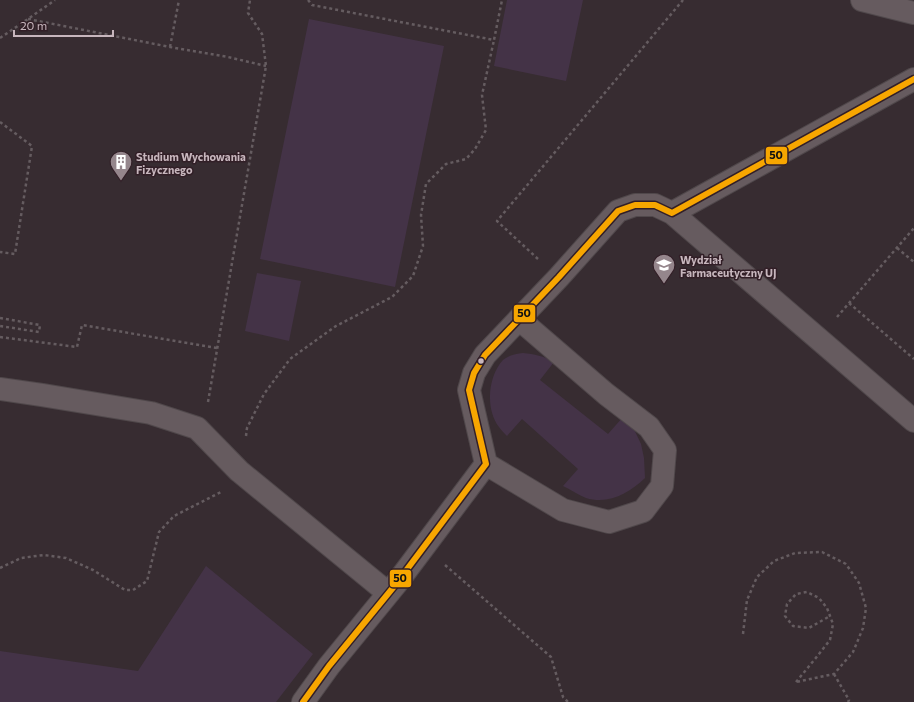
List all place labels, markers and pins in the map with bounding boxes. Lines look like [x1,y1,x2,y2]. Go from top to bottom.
building icon: Studium Wychowania Fizycznego [108,149,134,182]
place label: Studium Wychowania Fizycznego [136,150,246,176]
school or university icon: Wydział Farmaceutyczny UJ [651,252,677,285]
place label: Wydział Farmaceutyczny UJ [680,253,777,280]
unlabelled marker [476,356,486,366]

